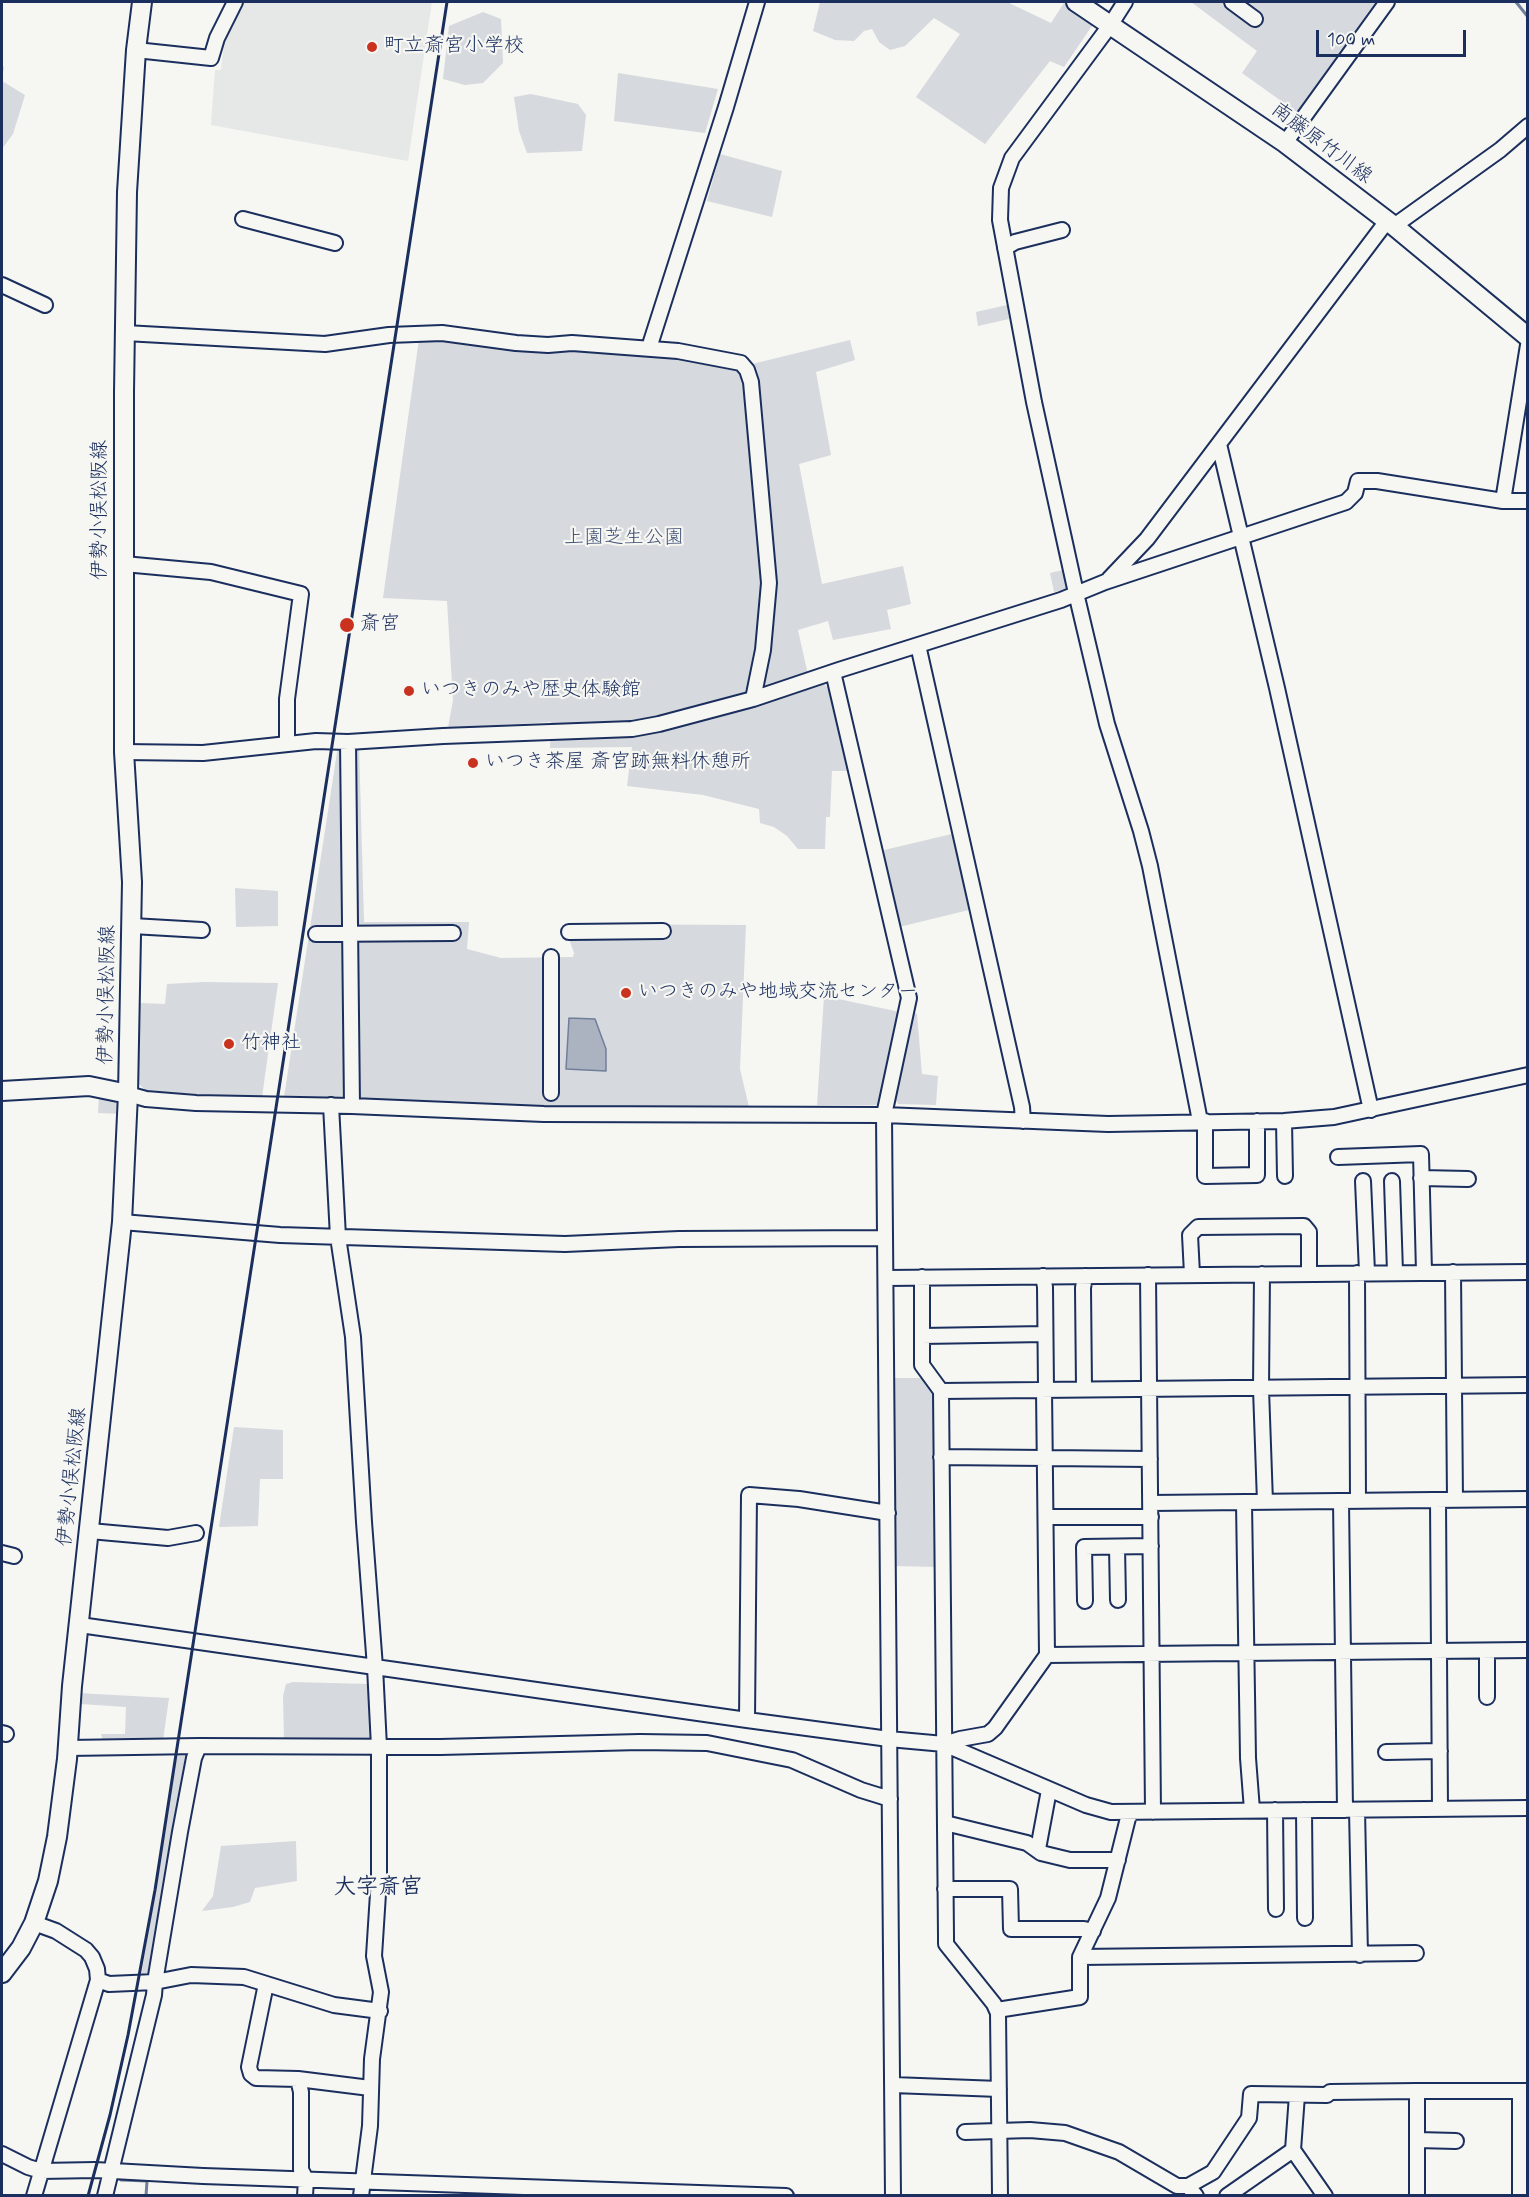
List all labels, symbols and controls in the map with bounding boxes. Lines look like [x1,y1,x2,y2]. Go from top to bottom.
scale bar [1319,18,1469,56]
text: 100 m [1327,28,1375,52]
place label: 町立斎宮小学校 [384,35,524,59]
marker: 町立斎宮小学校 [365,40,379,54]
street label: 南藤原竹川線 [1266,98,1376,190]
street label: 伊勢小俣松阪線 [89,440,113,580]
park label: 上園芝生公園 [564,527,684,551]
place label: 斎宮 [360,613,400,637]
marker: 斎宮 [338,616,356,634]
place label: いつきのみや歴史体験館 [421,679,641,703]
marker: いつきのみや歴史体験館 [402,684,416,698]
place label: いつき茶屋 斎宮跡無料休憩所 [485,751,750,775]
marker: いつき茶屋 斎宮跡無料休憩所 [466,756,480,770]
street label: 伊勢小俣松阪線 [95,925,121,1065]
place label: いつきのみや地域交流センター [638,981,918,1005]
marker: いつきのみや地域交流センター [619,986,633,1000]
place label: 竹神社 [241,1032,301,1056]
marker: 竹神社 [222,1037,236,1051]
street label: 伊勢小俣松阪線 [54,1406,92,1548]
district label: 大字斎宮 [334,1875,422,1901]

